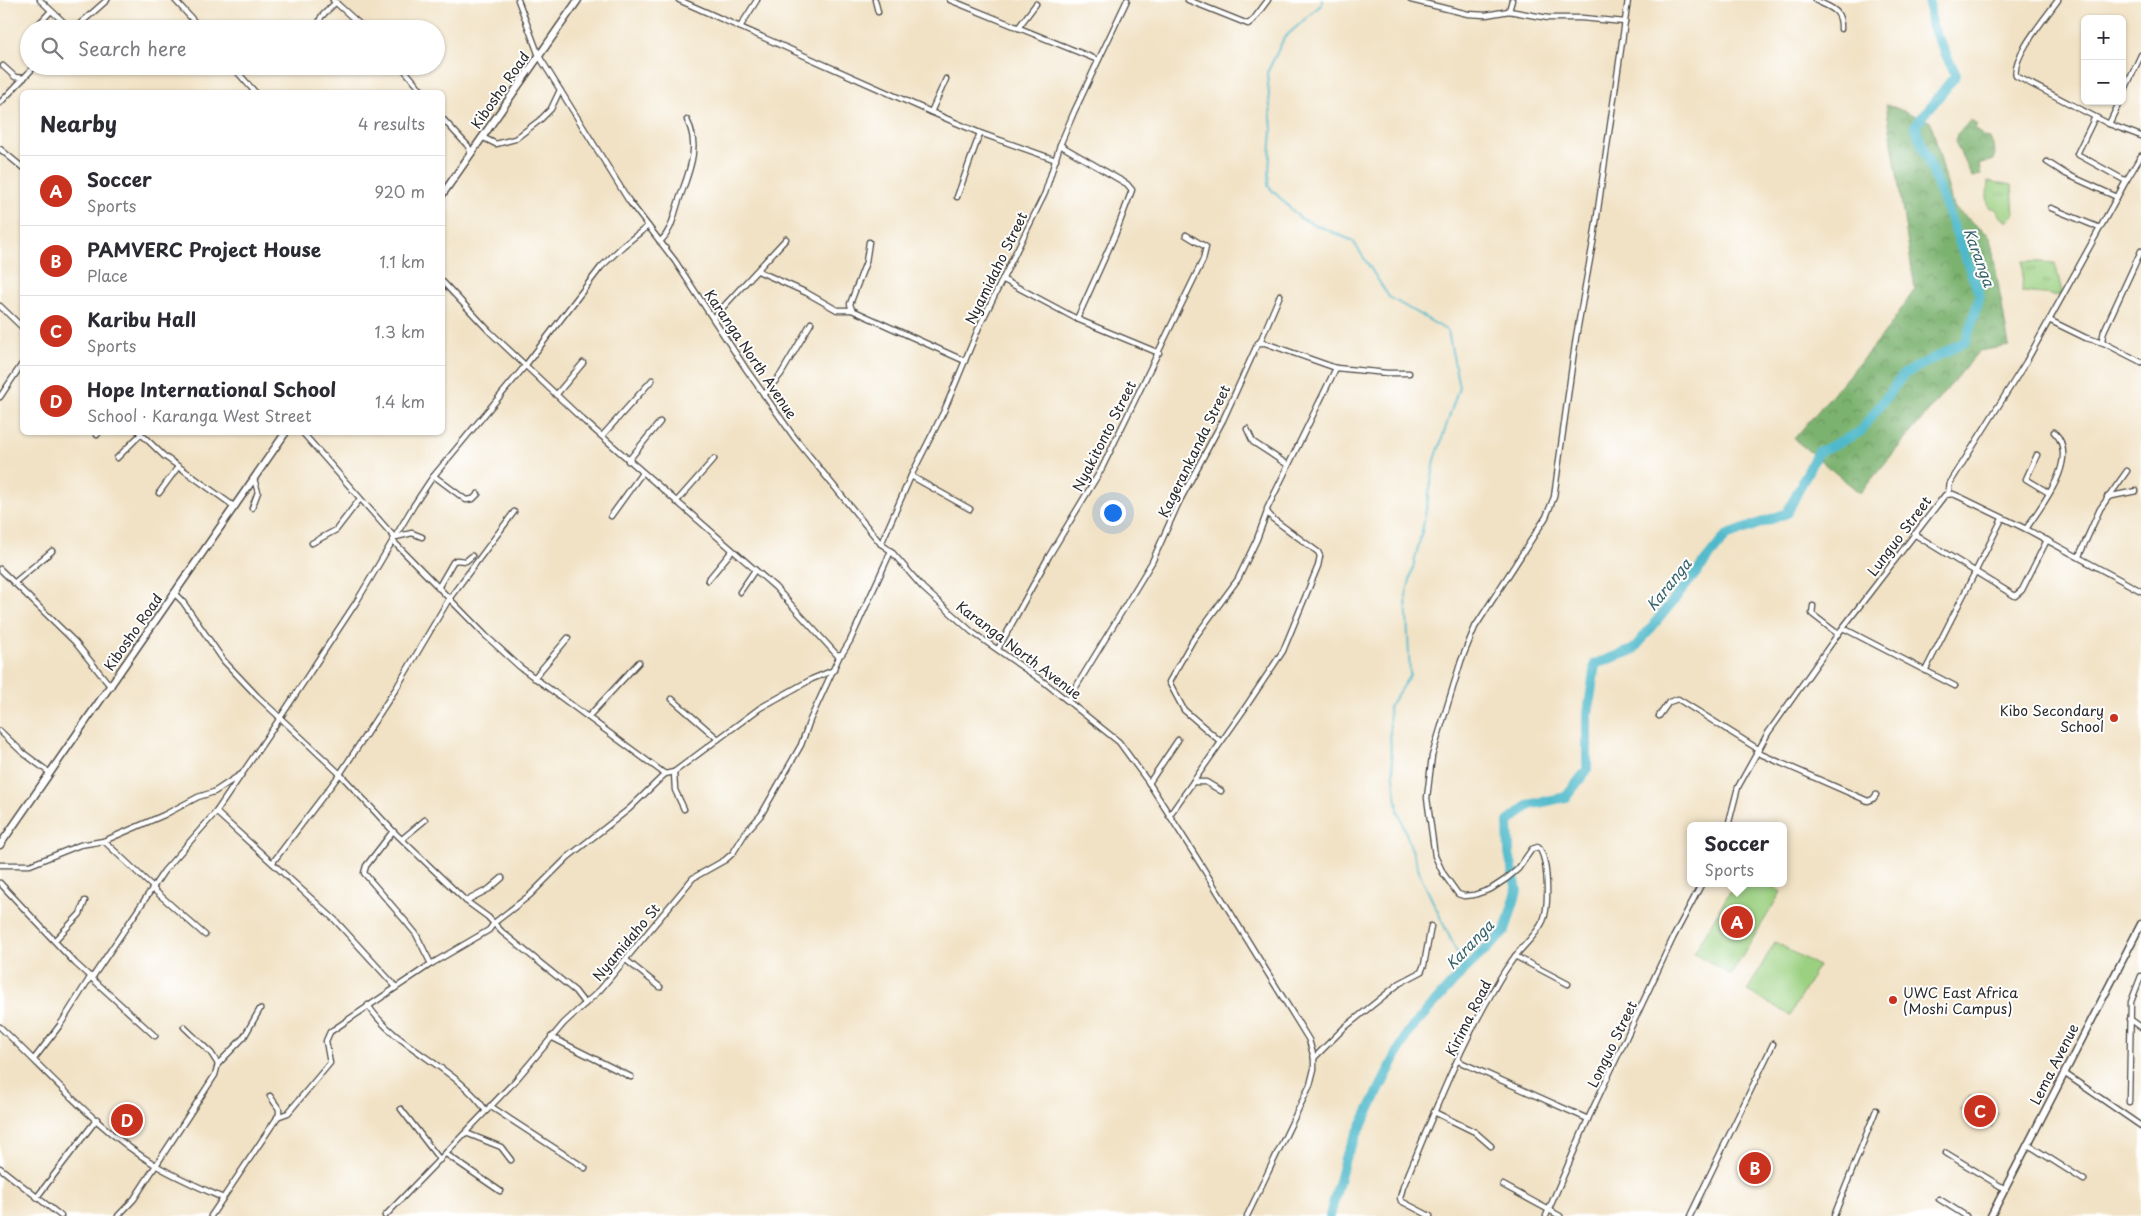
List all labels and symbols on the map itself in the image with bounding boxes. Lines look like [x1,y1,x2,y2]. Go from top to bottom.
street label: Kibosho Road [466,47,534,133]
street label: Nyamidaho Street [960,208,1032,328]
water label: Karanga [1959,224,2002,290]
street label: Karanga North Avenue [700,285,802,423]
street label: Nyakitonto Street [1067,377,1141,495]
street label: Kagerankanda Street [1153,381,1235,521]
street label: Lunguo Street [1862,491,1936,580]
your location [1100,500,1126,526]
water label: Karanga [1640,552,1697,615]
street label: Kibosho Road [99,589,167,675]
street label: Karanga North Avenue [952,596,1086,704]
place label: Kibo Secondary School [2000,700,2104,737]
marker: Kibo Secondary School [2108,712,2120,724]
street label: Nyamidaho St [587,898,665,985]
pin: A [1721,903,1753,941]
water label: Karanga [1439,913,1499,974]
street label: Kirima Road [1440,976,1496,1060]
place label: UWC East Africa (Moshi Campus) [1903,982,2018,1019]
marker: UWC East Africa (Moshi Campus) [1887,994,1899,1006]
street label: Longuo Street [1582,997,1642,1091]
street label: Lema Avenue [2025,1019,2084,1108]
pin: C [1964,1092,1996,1130]
pin: D [111,1101,143,1139]
pin: B [1739,1149,1771,1187]

